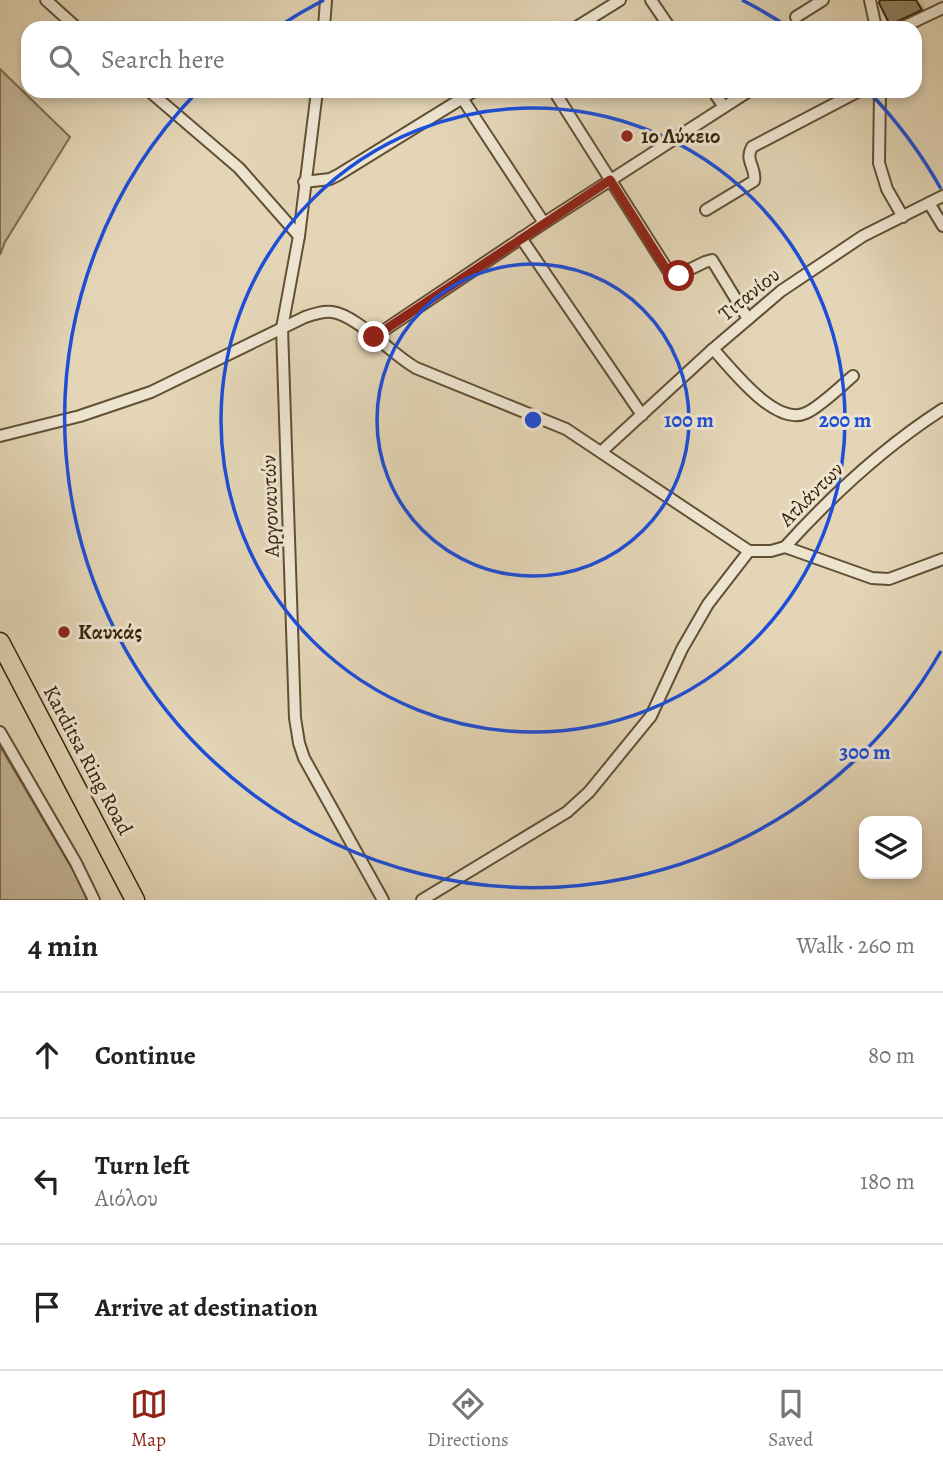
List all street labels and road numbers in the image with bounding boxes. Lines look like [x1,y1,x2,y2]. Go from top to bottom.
street label: Τιτανίου [712,261,786,327]
street label: Αργοναυτών [254,454,286,559]
street label: Ατλάντων [772,455,850,533]
street label: Karditsa Ring Road [37,680,140,840]

